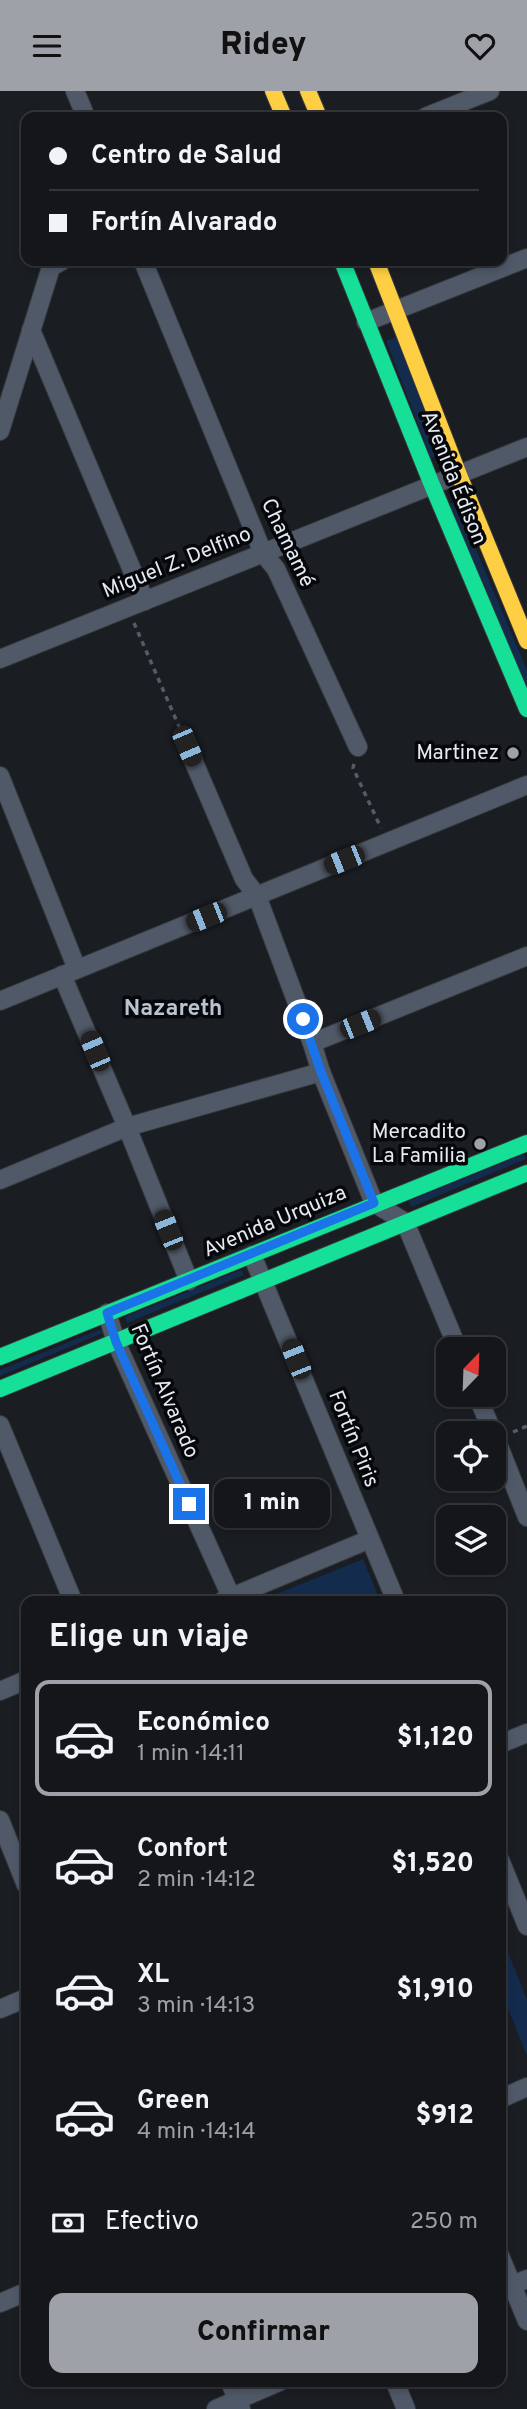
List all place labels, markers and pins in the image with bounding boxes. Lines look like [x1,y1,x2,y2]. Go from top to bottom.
place label: Martinez [416,740,499,767]
marker: Martinez [505,745,521,761]
place label: Mercadito La Familia [372,1119,466,1170]
marker: Mercadito La Familia [472,1136,488,1152]

